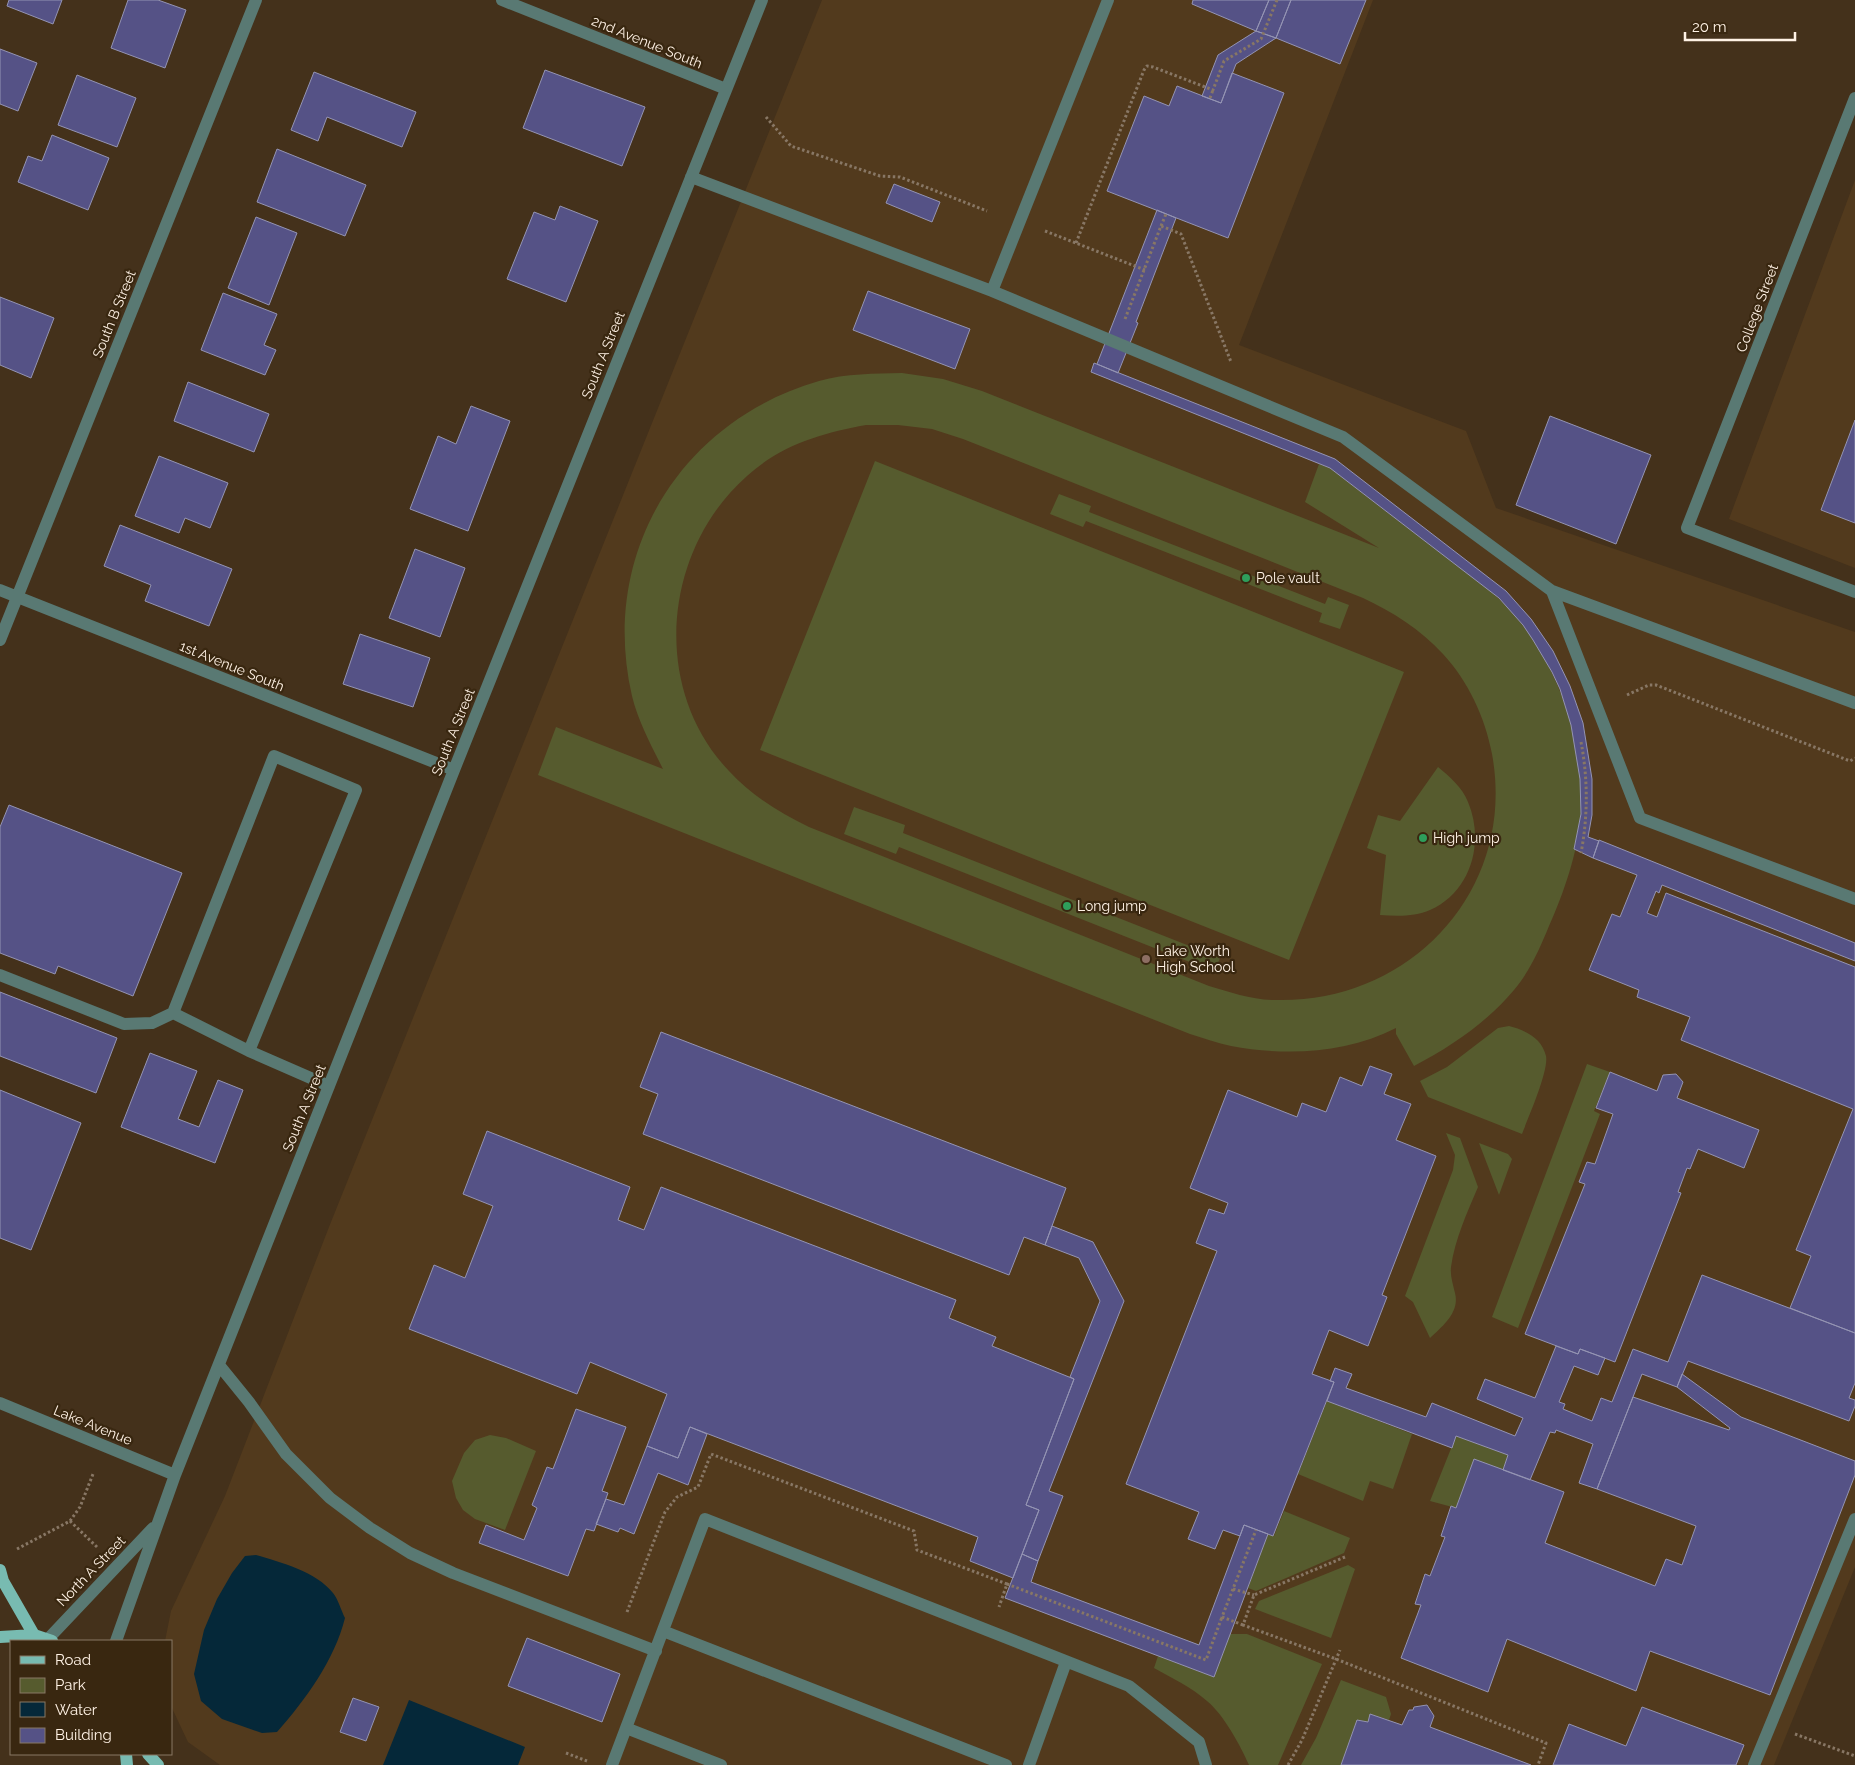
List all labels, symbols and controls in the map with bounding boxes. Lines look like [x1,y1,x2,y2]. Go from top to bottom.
scale bar [1685,10,1795,42]
street label: 2nd Avenue South [589,12,705,72]
text: 20 m [1692,18,1727,36]
street label: College Street [1733,261,1781,354]
street label: South B Street [89,267,139,360]
street label: South A Street [578,309,628,401]
place label: Pole vault [1256,570,1320,586]
marker: Pole vault [1240,572,1252,584]
street label: 1st Avenue South [177,638,287,694]
street label: South A Street [428,686,478,778]
place label: High jump [1433,830,1500,846]
marker: High jump [1417,832,1429,844]
place label: Long jump [1077,898,1147,914]
marker: Long jump [1061,900,1073,912]
place label: Lake Worth High School [1156,943,1235,975]
marker: Lake Worth High School [1140,953,1152,965]
street label: South A Street [279,1062,329,1154]
street label: Lake Avenue [51,1402,135,1448]
street label: North A Street [54,1532,129,1609]
legend [10,1640,172,1755]
text: Road [55,1651,91,1669]
text: Park [55,1676,86,1694]
text: Water [55,1701,98,1719]
text: Building [55,1726,112,1744]

